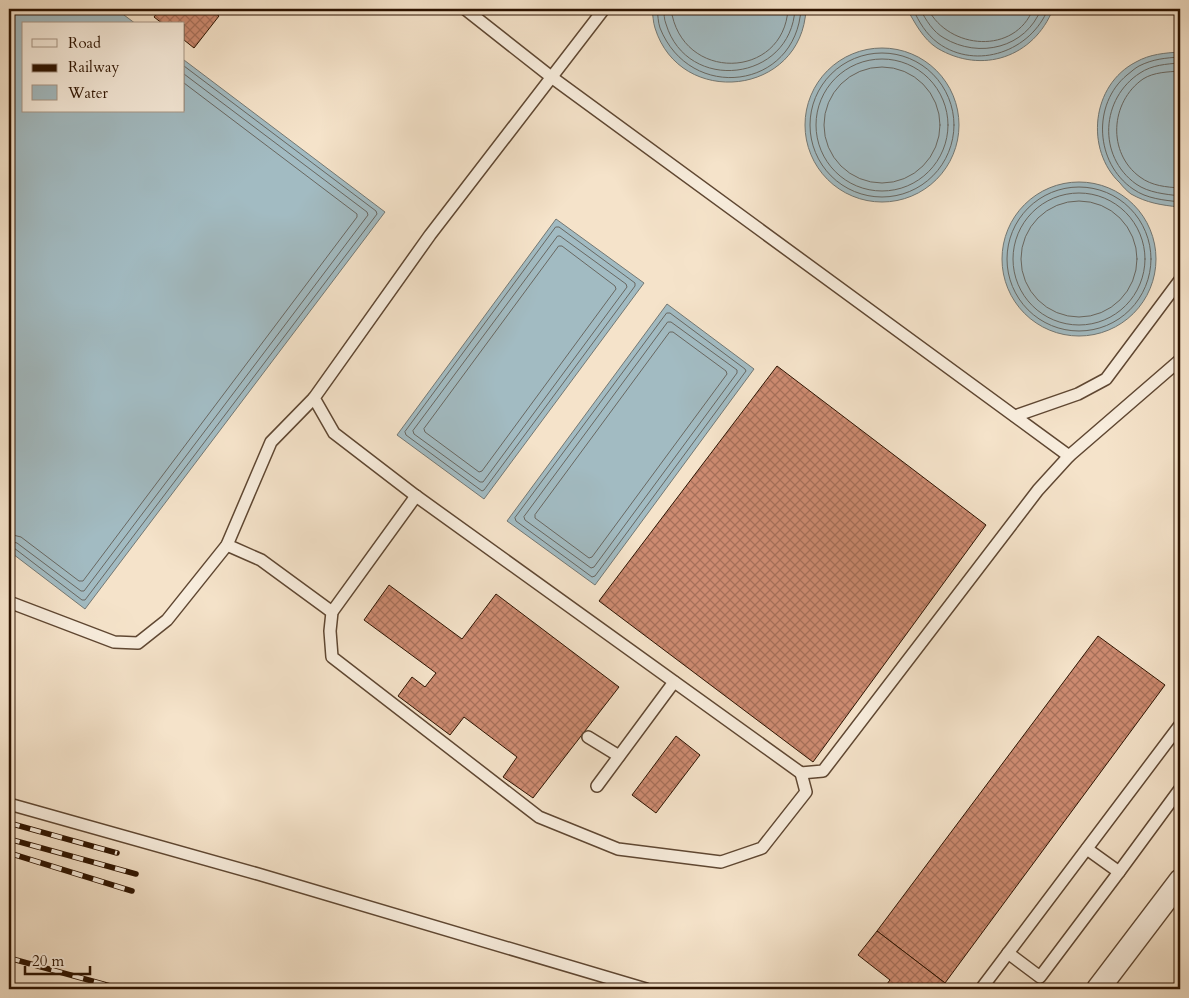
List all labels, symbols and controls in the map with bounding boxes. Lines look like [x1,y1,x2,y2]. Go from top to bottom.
legend [22,22,185,112]
text: Road [68,33,101,53]
text: Railway [68,57,119,77]
text: Water [67,83,109,103]
scale bar [25,943,90,975]
text: 20 m [32,951,64,971]

